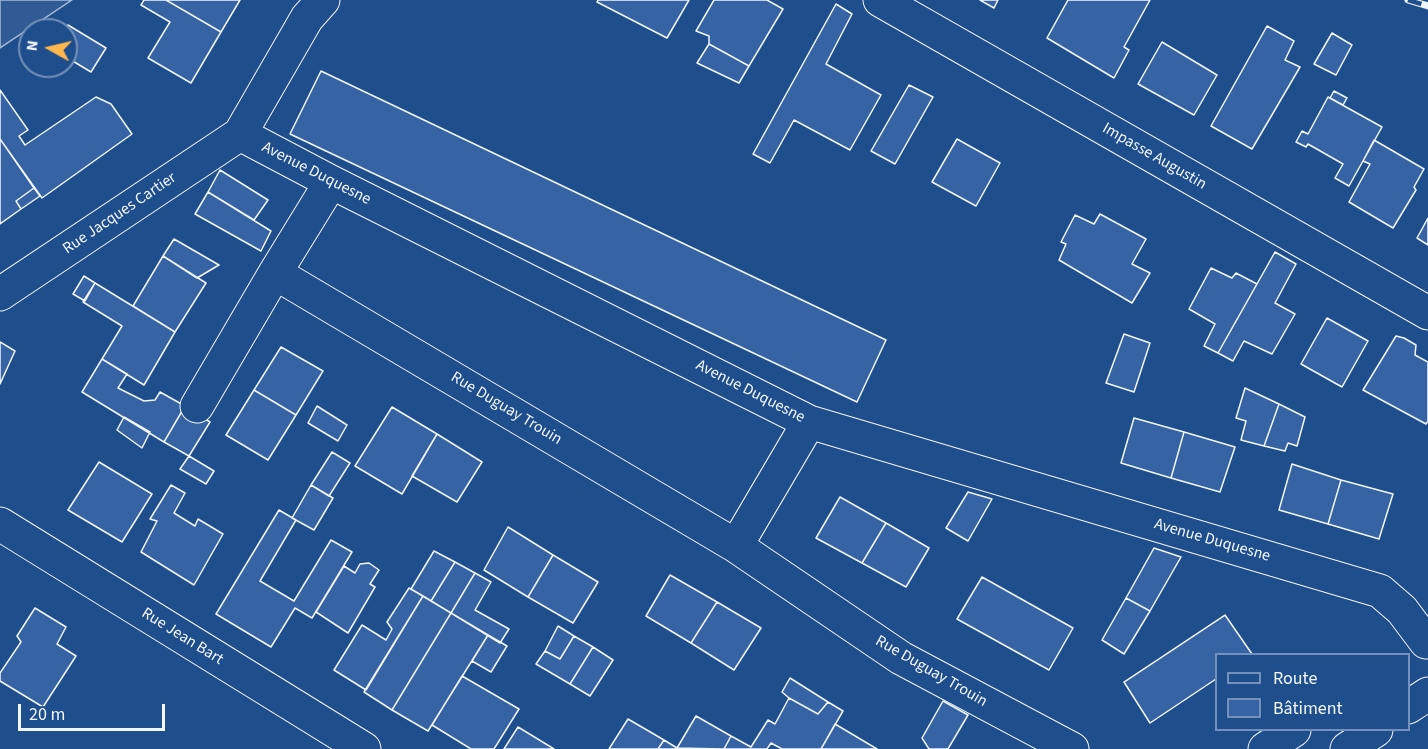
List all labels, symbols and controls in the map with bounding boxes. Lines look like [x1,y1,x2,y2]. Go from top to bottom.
north arrow [18,18,78,78]
text: N [21,39,44,53]
street label: Impasse Augustin [1098,119,1210,195]
street label: Avenue Duquesne [258,138,374,210]
street label: Rue Jacques Cartier [60,169,180,259]
street label: Avenue Duquesne [692,356,808,428]
street label: Rue Duguay Trouin [447,368,565,450]
street label: Avenue Duquesne [1152,515,1272,567]
street label: Rue Jean Bart [138,604,226,670]
street label: Rue Duguay Trouin [872,632,990,712]
legend [1215,653,1410,731]
text: Route [1273,666,1317,691]
scale bar [21,692,168,730]
text: Bâtiment [1273,696,1343,721]
text: 20 m [29,702,65,727]

